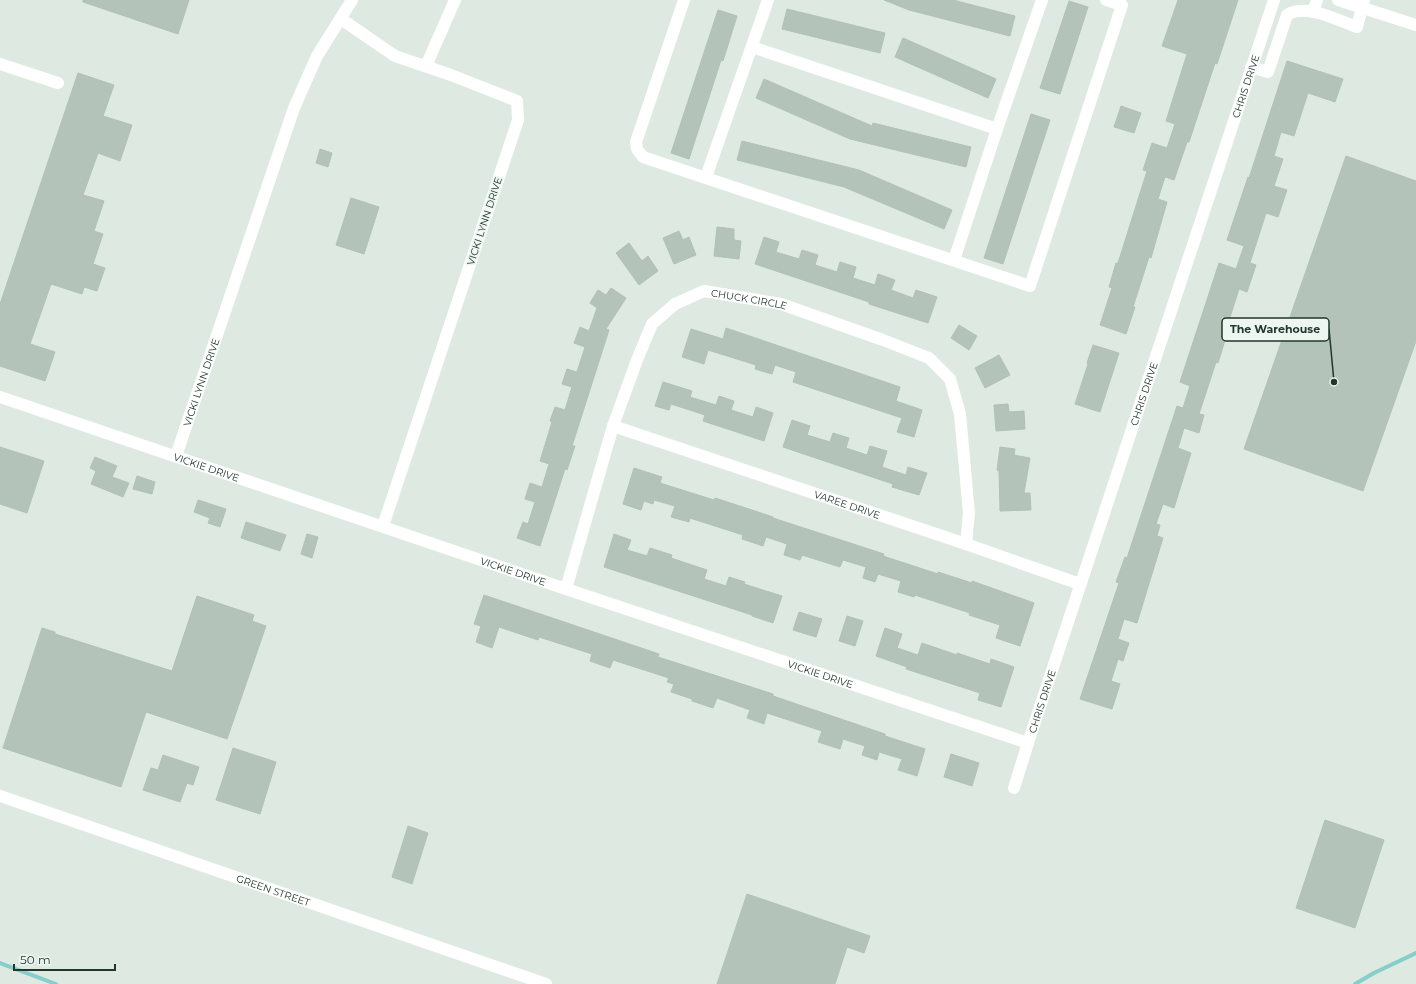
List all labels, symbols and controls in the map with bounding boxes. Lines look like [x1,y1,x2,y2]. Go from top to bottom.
street label: CHRIS DRIVE [1229,53,1263,120]
street label: VICKI LYNN DRIVE [464,175,505,267]
street label: CHUCK CIRCLE [710,286,789,313]
callout: The Warehouse [1222,318,1329,341]
text: The Warehouse [1230,322,1320,336]
street label: VICKI LYNN DRIVE [181,336,223,428]
street label: CHRIS DRIVE [1128,360,1161,427]
street label: VICKIE DRIVE [172,450,241,485]
street label: VAREE DRIVE [812,488,882,522]
street label: VICKIE DRIVE [479,554,548,589]
street label: VICKIE DRIVE [786,657,855,691]
street label: CHRIS DRIVE [1026,668,1059,735]
street label: GREEN STREET [234,872,312,909]
scale bar [14,946,115,972]
text: 50 m [20,952,51,967]

